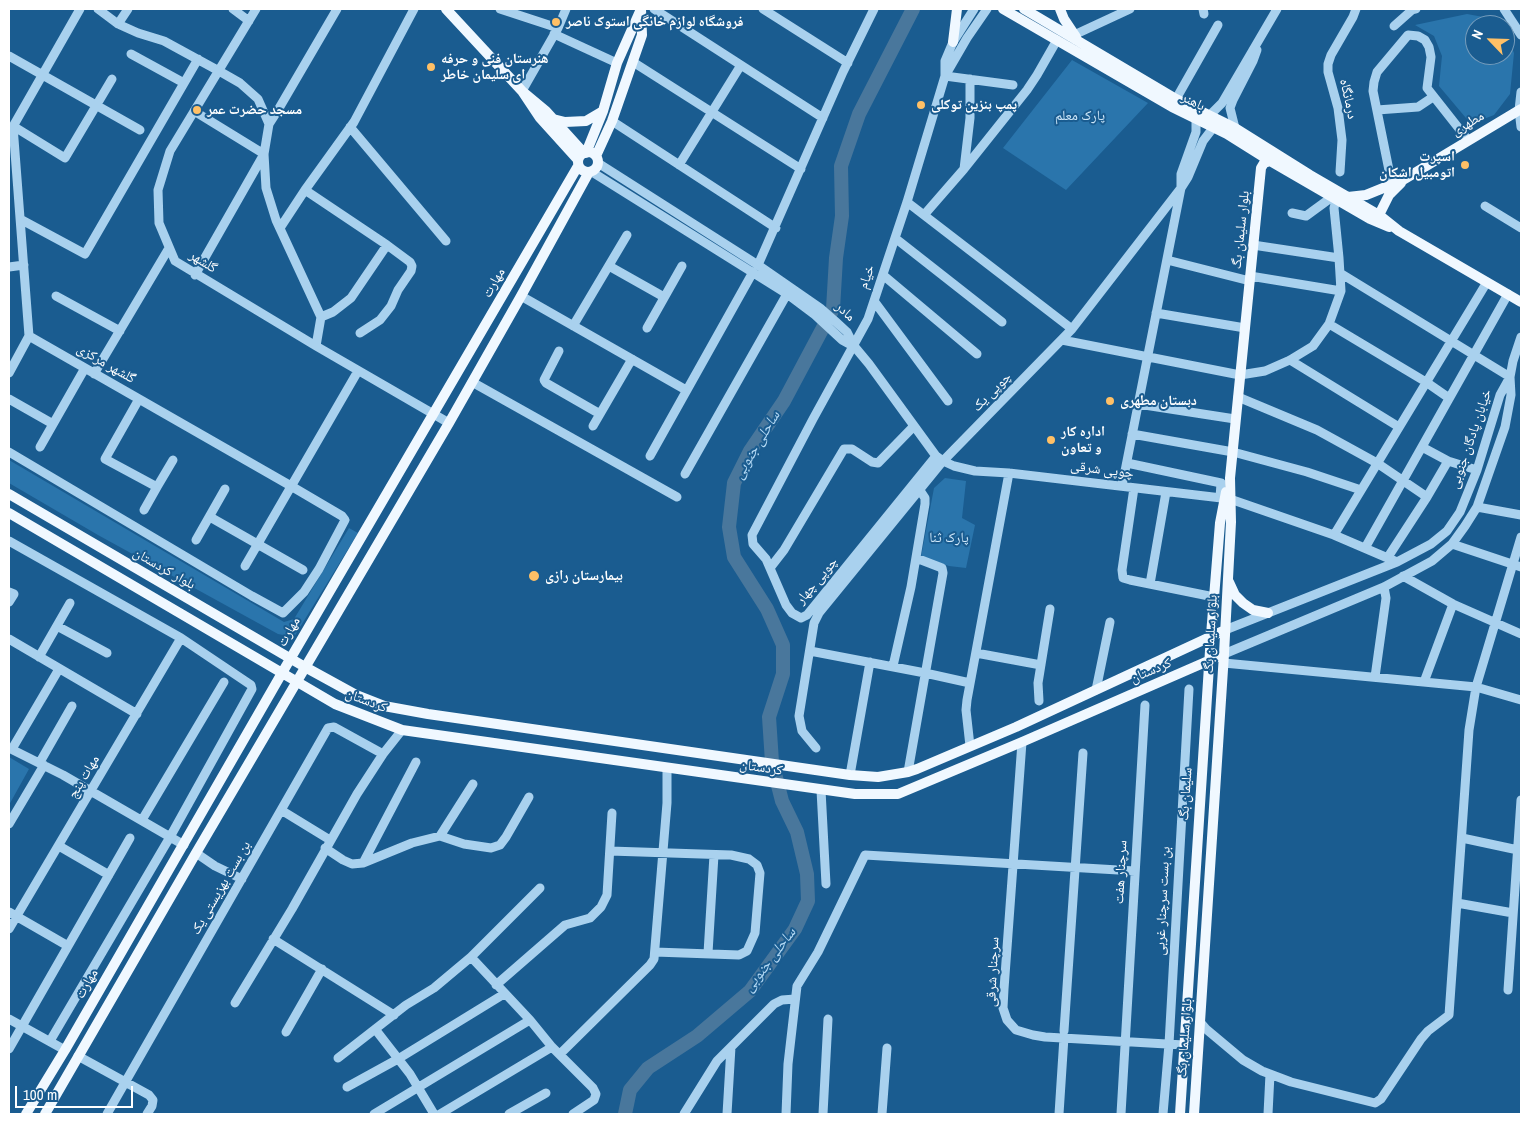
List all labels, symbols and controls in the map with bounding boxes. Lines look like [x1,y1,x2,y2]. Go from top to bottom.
place label: فروشگاه لوازم خانگى استوک ناصر [566,14,743,30]
north arrow [1465,15,1515,65]
marker: فروشگاه لوازم خانگى استوک ناصر [550,16,562,28]
text: N [1467,27,1487,42]
place label: هنرستان فنی و حرفه ای سلیمان خاطر [441,51,549,84]
marker: هنرستان فنی و حرفه ای سلیمان خاطر [425,61,437,73]
street label: درمانگاه [1336,77,1360,121]
street label: باهنر [1178,89,1208,115]
place label: پمپ بنزین توکلی [931,97,1017,113]
marker: پمپ بنزین توکلی [915,99,927,111]
place label: مسجد حضرت عمر [207,102,302,118]
marker: مسجد حضرت عمر [191,104,203,116]
park label: پارک معلم [1055,108,1105,124]
street label: مطهری [1449,108,1487,140]
place label: اسپرت اتومبیل اشکان [1379,149,1455,182]
marker: اسپرت اتومبیل اشکان [1459,159,1471,171]
street label: بلوار سلیمان بگ [1229,190,1253,270]
street label: گلشهر [186,247,220,277]
street label: خیام [855,263,879,291]
street label: مهارت [479,265,509,301]
street label: مادر [832,299,858,325]
street label: گلشهر مرکزی [74,341,138,387]
street label: چوپی یک [969,369,1015,415]
street label: خیابان پادگان جنوبی [1446,387,1496,491]
place label: دبستان مطهری [1120,393,1197,409]
marker: دبستان مطهری [1104,395,1116,407]
water label: ساحلی جنوبی [730,408,784,482]
place label: اداره کار و تعاون [1061,424,1105,457]
marker: اداره کار و تعاون [1045,434,1057,446]
street label: چوپی شرقی [1069,458,1135,482]
park label: پارک ثنا [929,530,969,546]
street label: بلوار کردستان [130,544,198,594]
street label: چوپی چهار [792,554,842,608]
place label: بیمارستان رازی [545,568,623,584]
marker: بیمارستان رازی [527,569,541,583]
street label: بلوار سلیمان بگ [1201,594,1221,674]
street label: مهارت [274,614,304,650]
street label: کردستان [1128,655,1174,687]
street label: کردستان [343,685,389,717]
street label: مهات پنج [65,752,103,802]
street label: کردستان [738,757,784,779]
street label: سلیمان بگ [1176,767,1196,821]
street label: بن بست بهزیستی یک [187,838,255,938]
street label: سرچنار هفت [1111,840,1131,904]
street label: بن بست سرچنار غربی [1152,846,1174,956]
water label: ساحلی جنوبی [740,924,800,996]
street label: سرچنار شرقی [983,936,1003,1008]
street label: مهارت [72,966,102,1002]
street label: بلوار سلیمان بگ [1174,998,1196,1078]
scale bar [18,1076,135,1108]
text: 100 m [23,1084,57,1105]

